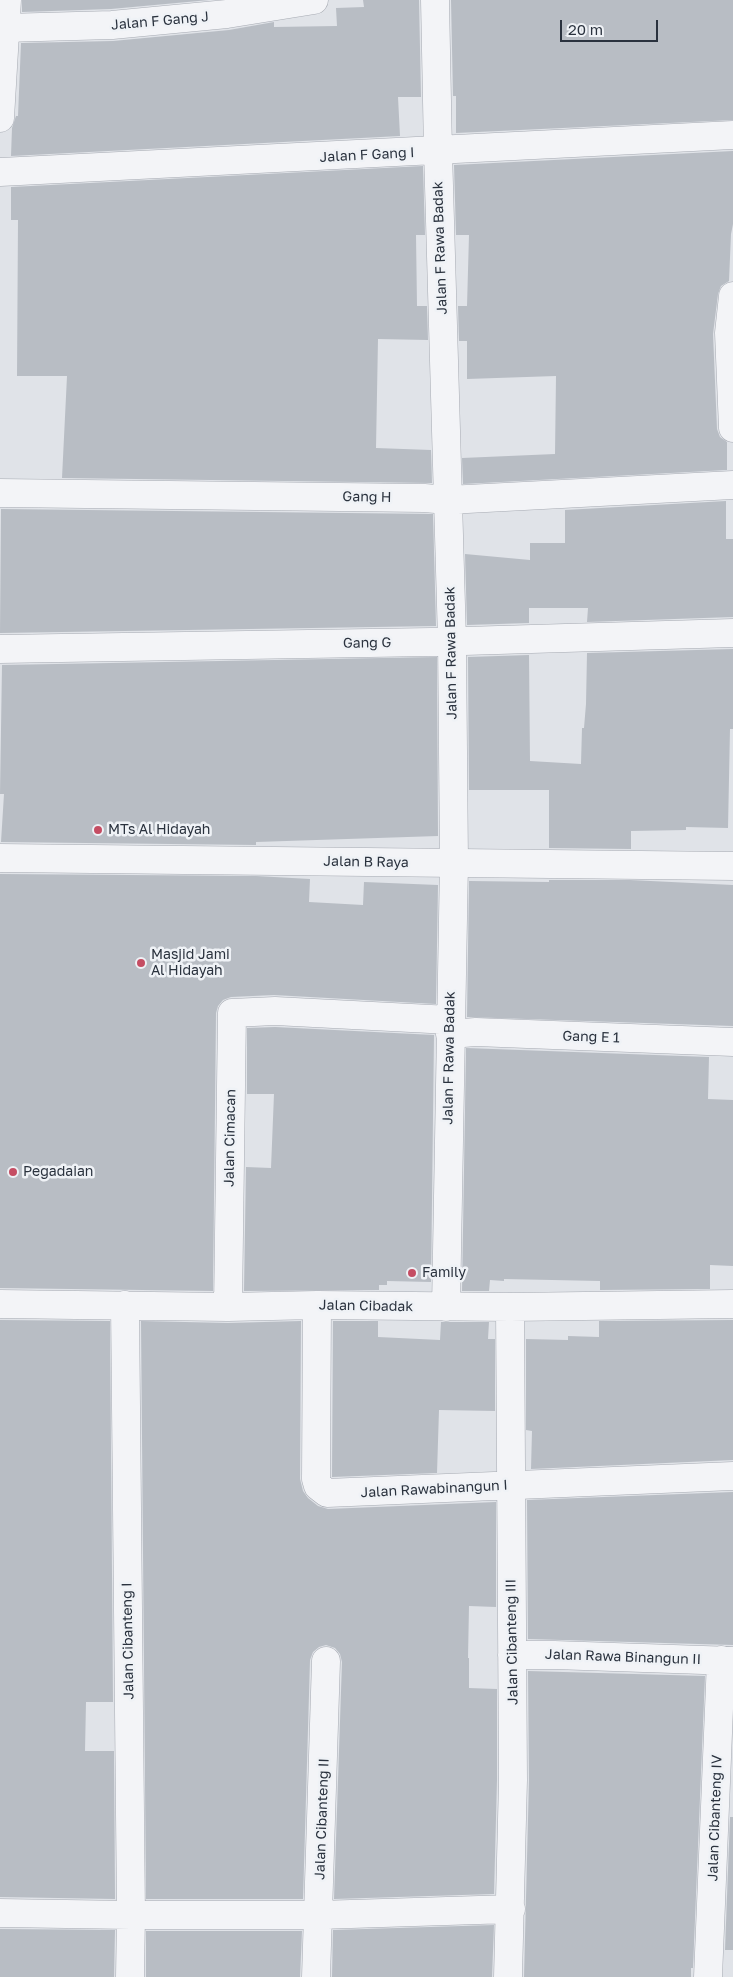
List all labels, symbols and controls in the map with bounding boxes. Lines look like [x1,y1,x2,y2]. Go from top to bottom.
street label: Jalan F Gang J [110,8,210,34]
scale bar [563,10,660,42]
text: 20 m [568,20,603,38]
street label: Jalan F Gang I [319,144,415,166]
street label: Jalan F Rawa Badak [429,181,451,315]
street label: Gang H [342,488,392,506]
street label: Jalan F Rawa Badak [441,586,461,720]
street label: Gang G [343,634,391,652]
place label: MTs Al Hidayah [108,822,210,838]
marker: MTs Al Hidayah [92,824,104,836]
street label: Jalan B Raya [323,853,409,871]
place label: Masjid Jami Al Hidayah [151,947,230,980]
marker: Masjid Jami Al Hidayah [135,957,147,969]
street label: Jalan F Rawa Badak [439,991,459,1125]
street label: Gang E 1 [562,1028,620,1046]
street label: Jalan Cimacan [221,1089,239,1187]
place label: Pegadaian [23,1164,93,1180]
marker: Pegadaian [7,1166,19,1178]
place label: Family [422,1265,466,1281]
marker: Family [406,1267,418,1279]
street label: Jalan Cibadak [319,1297,413,1315]
street label: Jalan Rawabinangun I [360,1477,508,1501]
street label: Jalan Cibanteng III [503,1579,521,1705]
street label: Jalan Cibanteng I [119,1582,137,1700]
street label: Jalan Rawa Binangun II [545,1646,701,1668]
street label: Jalan Cibanteng IV [704,1754,726,1882]
street label: Jalan Cibanteng II [311,1758,333,1880]

